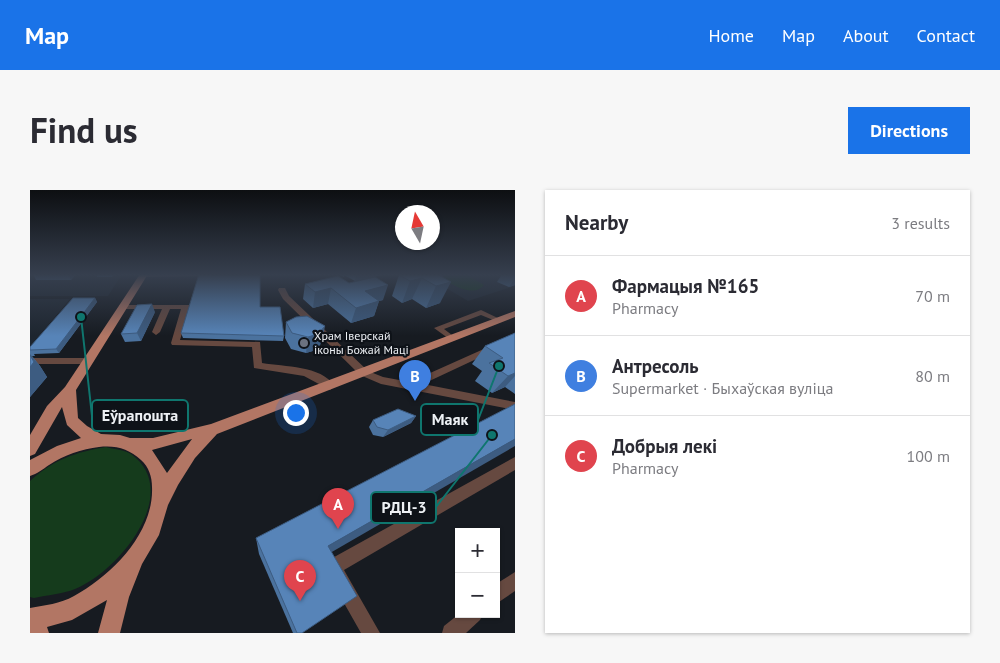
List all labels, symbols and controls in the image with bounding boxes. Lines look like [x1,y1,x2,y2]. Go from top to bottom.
text: Map [25,20,69,51]
text: Home [708,24,754,47]
text: Map [782,24,815,47]
text: About [843,24,889,47]
text: Contact [917,24,975,47]
text: Find us [30,107,138,153]
button: Directions [848,107,970,154]
north arrow [395,205,440,250]
text: Nearby [565,209,628,236]
text: 3 results [891,213,950,233]
text: Фармацыя №165 [612,274,759,298]
text: A [576,286,586,306]
text: 70 m [915,286,950,306]
text: Pharmacy [612,298,678,318]
place label: Храм Іверскай іконы Божай Маці [314,328,409,357]
marker: Храм Іверскай іконы Божай Маці [298,337,310,349]
text: Антресоль [612,354,699,378]
pin: B [399,360,431,401]
text: B [576,366,586,386]
text: 80 m [915,366,950,386]
text: Supermarket · Быхаўская вуліца [612,378,833,398]
callout: Еўрапошта [92,400,188,431]
your location [283,400,309,426]
callout: Маяк [421,404,478,435]
text: Еўрапошта [102,405,178,425]
text: Маяк [432,409,468,429]
text: Добрыя лекі [612,434,717,458]
text: C [577,446,585,466]
text: 100 m [907,446,950,466]
text: Pharmacy [612,458,678,478]
pin: A [322,488,354,529]
callout: РДЦ-3 [371,492,436,523]
text: РДЦ-3 [381,497,427,517]
map controls [455,528,500,618]
button: + [455,528,500,573]
pin: C [284,560,316,601]
button: − [455,573,500,618]

